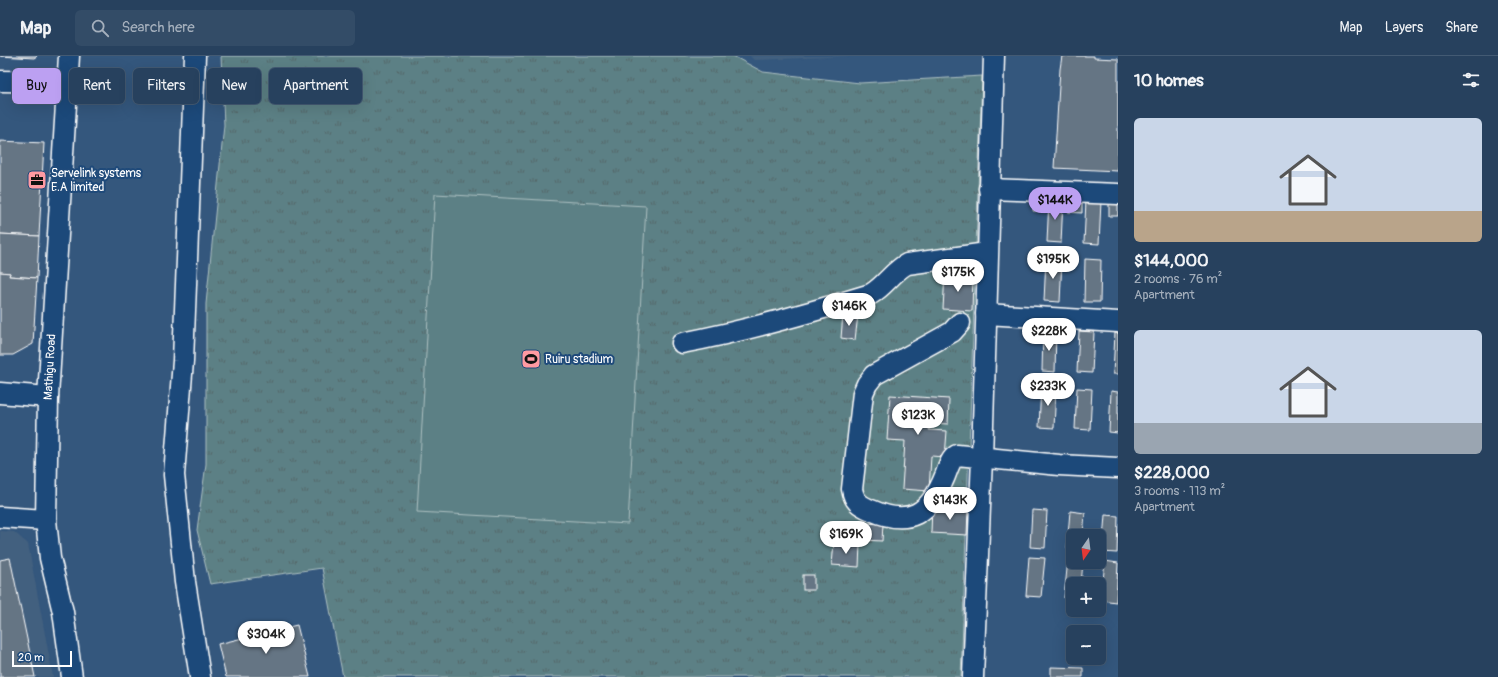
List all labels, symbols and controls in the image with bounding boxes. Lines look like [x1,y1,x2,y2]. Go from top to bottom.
search box [75,10,355,46]
text: Map [20,16,51,40]
icon: search [89,17,111,39]
text: Search here [121,18,195,37]
text: Map [1340,19,1363,36]
text: Layers [1385,19,1423,36]
text: Share [1445,19,1478,36]
chip: Buy [12,68,61,104]
chip: Rent [69,68,125,104]
chip: Filters [133,68,199,104]
chip: New [207,68,261,104]
chip: Apartment [269,68,362,104]
icon: filters [1460,69,1482,91]
text: 10 homes [1134,70,1204,91]
icon: home [1272,144,1344,216]
place label: Servelink systems E.A limited [51,166,142,195]
office icon: Servelink systems E.A limited [26,169,48,191]
pin: $144K [1027,187,1083,221]
text: $144K [1037,192,1073,208]
pin: $195K [1025,246,1081,280]
text: $144,000 [1134,250,1209,271]
text: $195K [1036,251,1070,267]
pin: $175K [930,259,986,293]
text: $175K [941,264,975,280]
text: 2 rooms · 76 m² [1134,271,1222,287]
text: Apartment [1134,287,1195,303]
pin: $146K [821,293,877,327]
text: $146K [831,298,867,314]
pin: $228K [1021,318,1077,352]
text: $228K [1031,323,1067,339]
street label: Mathigu Road [41,333,59,400]
sports icon: Ruiru stadium [520,348,542,370]
place label: Ruiru stadium [545,352,614,367]
icon: home [1272,356,1344,428]
pin: $233K [1020,373,1076,407]
text: $233K [1030,378,1066,394]
pin: $123K [890,402,946,436]
text: $123K [901,407,935,423]
text: $228,000 [1134,462,1210,483]
text: 3 rooms · 113 m² [1134,483,1225,499]
pin: $143K [922,487,978,521]
text: $143K [933,492,967,508]
text: Apartment [1134,499,1195,515]
pin: $169K [818,521,874,555]
text: $169K [829,526,863,542]
north arrow [1066,529,1106,569]
map controls [1066,529,1106,665]
button: + [1066,577,1106,617]
pin: $304K [238,621,294,655]
button: − [1066,625,1106,665]
text: $304K [247,626,285,642]
scale bar [12,649,72,668]
text: 20 m [18,651,44,664]

